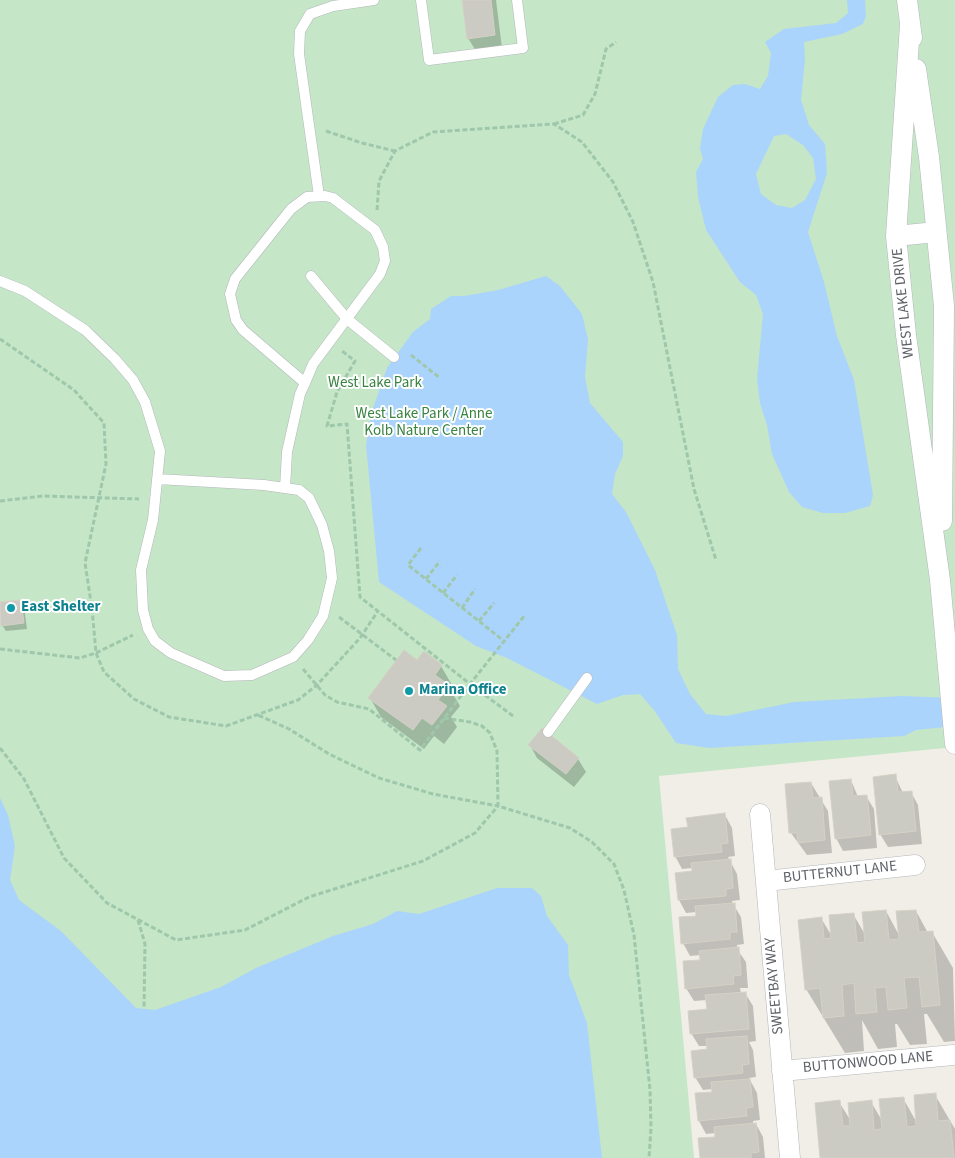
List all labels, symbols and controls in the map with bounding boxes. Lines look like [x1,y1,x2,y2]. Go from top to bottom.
street label: WEST LAKE DRIVE [889,247,919,359]
park label: West Lake Park [328,375,422,393]
park label: West Lake Park / Anne Kolb Nature Center [355,406,493,441]
place label: East Shelter [21,599,100,617]
marker: East Shelter [5,602,17,614]
place label: Marina Office [419,682,507,700]
marker: Marina Office [403,685,415,697]
street label: BUTTERNUT LANE [782,858,898,888]
street label: SWEETBAY WAY [762,937,788,1035]
street label: BUTTONWOOD LANE [802,1048,934,1078]

